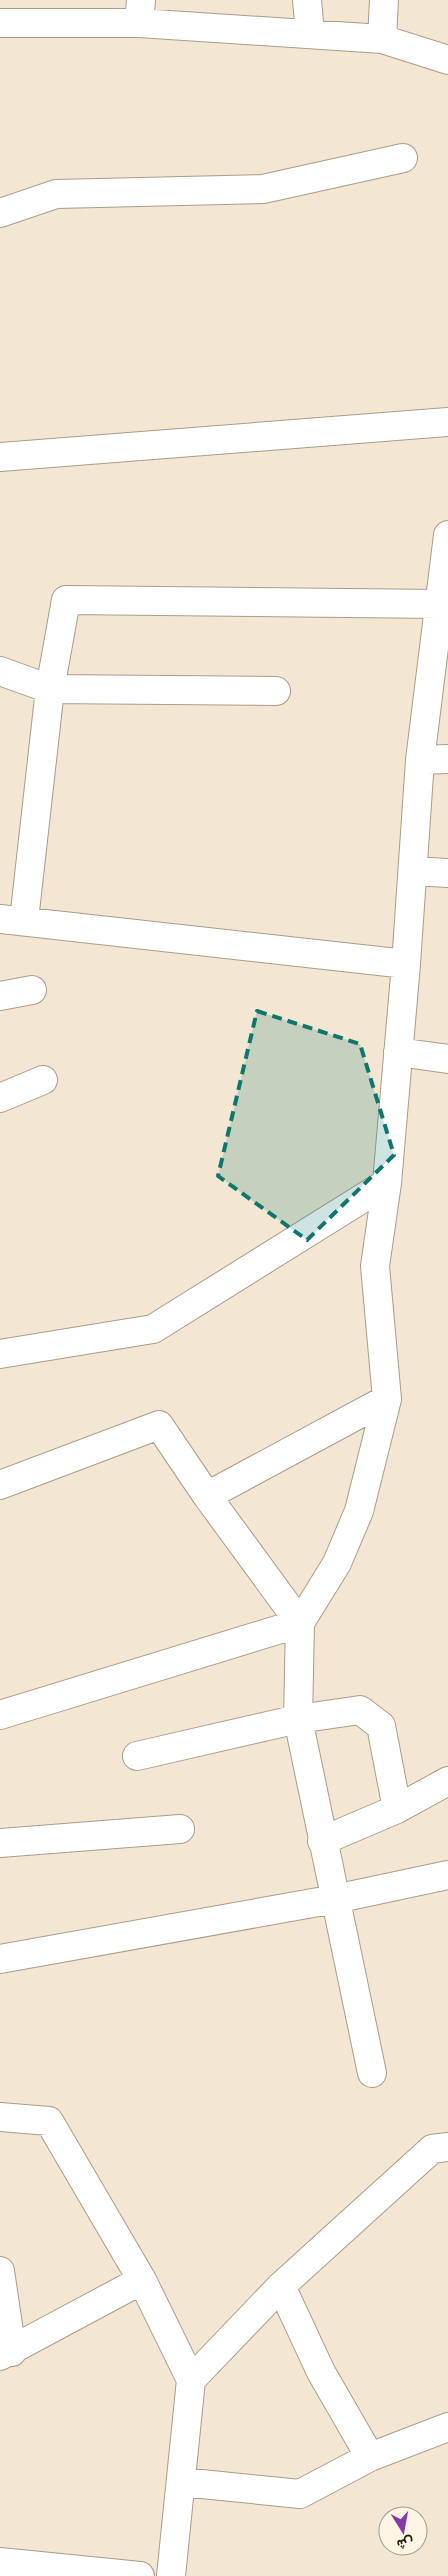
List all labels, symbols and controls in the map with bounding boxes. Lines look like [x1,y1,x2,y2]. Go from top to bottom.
north arrow [378,2506,428,2556]
text: ش [395,2533,415,2554]

